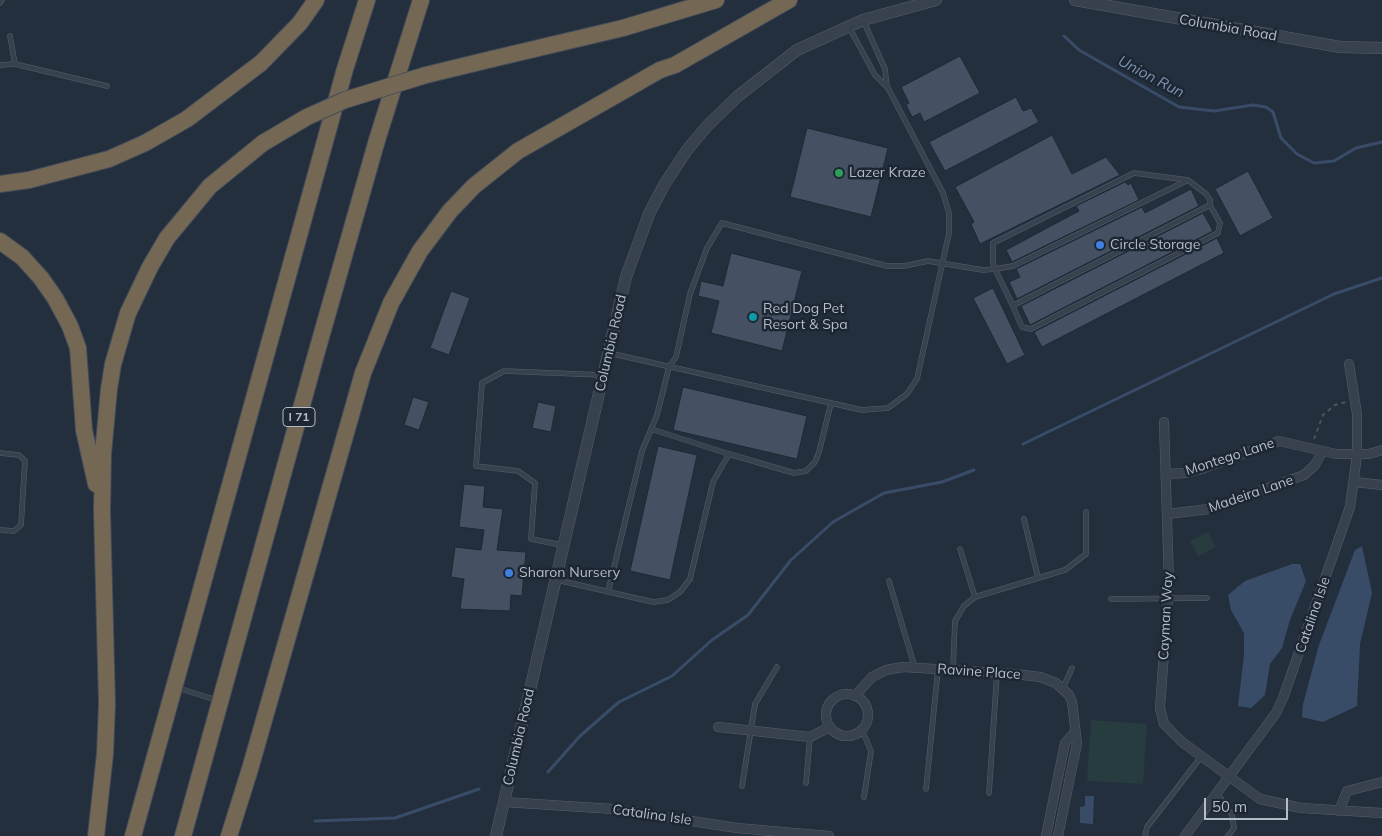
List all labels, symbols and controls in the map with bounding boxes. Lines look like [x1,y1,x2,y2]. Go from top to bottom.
street label: Columbia Road [1178,11,1278,45]
water label: Union Run [1115,52,1187,102]
place label: Lazer Kraze [849,165,926,181]
marker: Lazer Kraze [833,167,845,179]
place label: Circle Storage [1110,237,1200,253]
marker: Circle Storage [1094,239,1106,251]
street label: Columbia Road [592,293,630,393]
place label: Red Dog Pet Resort & Spa [763,301,848,334]
marker: Red Dog Pet Resort & Spa [747,311,759,323]
road number: I 71 [283,408,315,427]
street label: Montego Lane [1183,435,1277,479]
street label: Madeira Lane [1206,472,1296,516]
place label: Sharon Nursery [519,565,620,581]
marker: Sharon Nursery [503,567,515,579]
street label: Cayman Way [1155,572,1177,660]
street label: Catalina Isle [1292,575,1334,655]
street label: Ravine Place [937,661,1021,683]
street label: Columbia Road [500,687,538,787]
scale bar [1207,788,1291,820]
text: 50 m [1212,797,1247,816]
street label: Catalina Isle [611,801,693,829]

